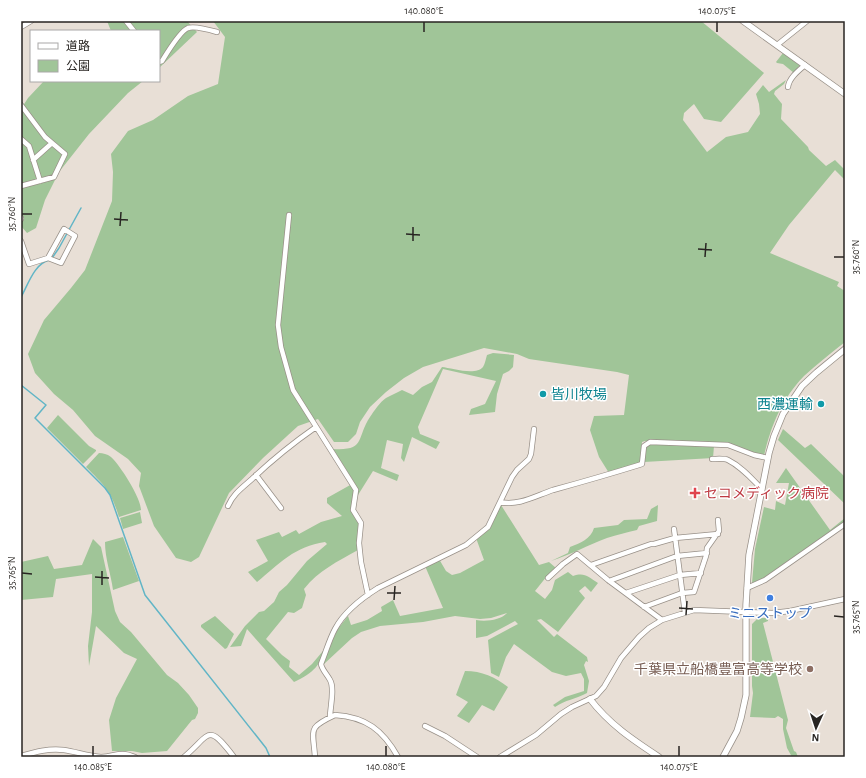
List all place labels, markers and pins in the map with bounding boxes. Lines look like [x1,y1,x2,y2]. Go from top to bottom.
place label: 皆川牧場 [551,386,607,402]
marker: 皆川牧場 [538,389,548,399]
place label: 西濃運輸 [757,396,813,412]
marker: 西濃運輸 [816,399,826,409]
place label: セコメディック病院 [704,486,829,501]
marker: セコメディック病院 [689,487,701,499]
marker: ミニストップ [765,593,775,603]
place label: ミニストップ [728,606,812,621]
place label: 千葉県立船橋豊富高等学校 [634,661,802,677]
marker: 千葉県立船橋豊富高等学校 [805,664,815,674]

